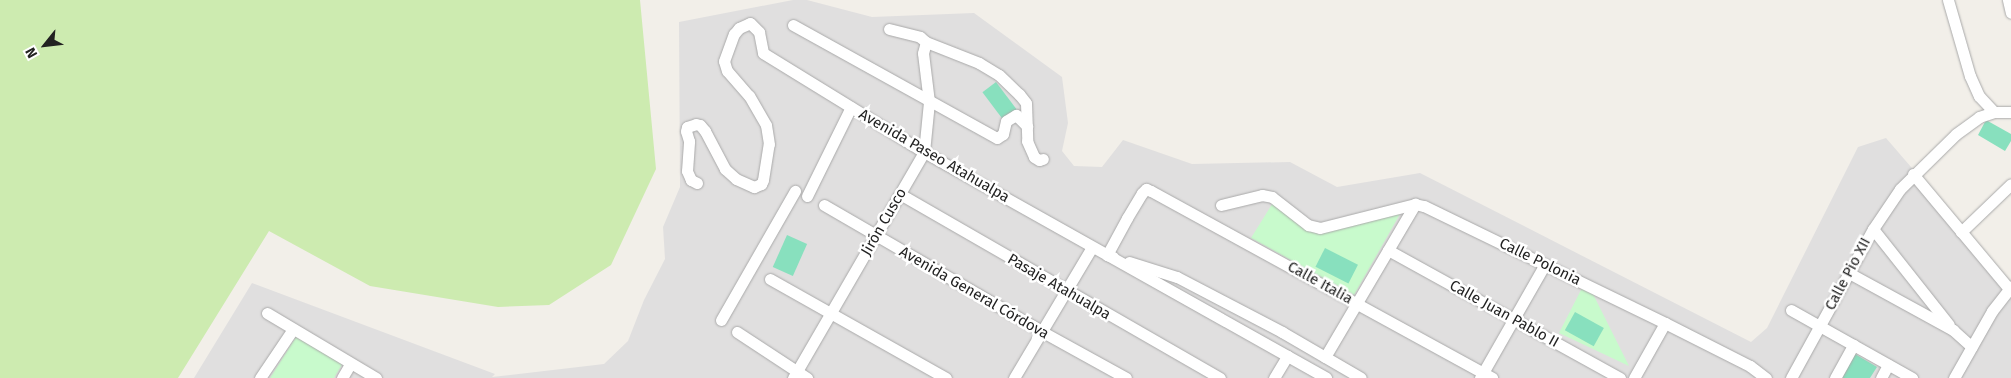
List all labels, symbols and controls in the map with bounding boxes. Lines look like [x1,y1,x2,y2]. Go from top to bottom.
north arrow [20,20,70,70]
text: N [22,44,41,61]
street label: Avenida Paseo Atahualpa [855,105,1013,207]
street label: Jirón Cusco [857,185,911,259]
street label: Calle Polonia [1496,235,1584,289]
street label: Calle Pio XII [1821,235,1875,313]
street label: Avenida General Córdova [896,243,1052,343]
street label: Pasaje Atahualpa [1004,250,1114,324]
street label: Calle Italia [1284,258,1356,308]
street label: Calle Juan Pablo II [1446,277,1562,351]

